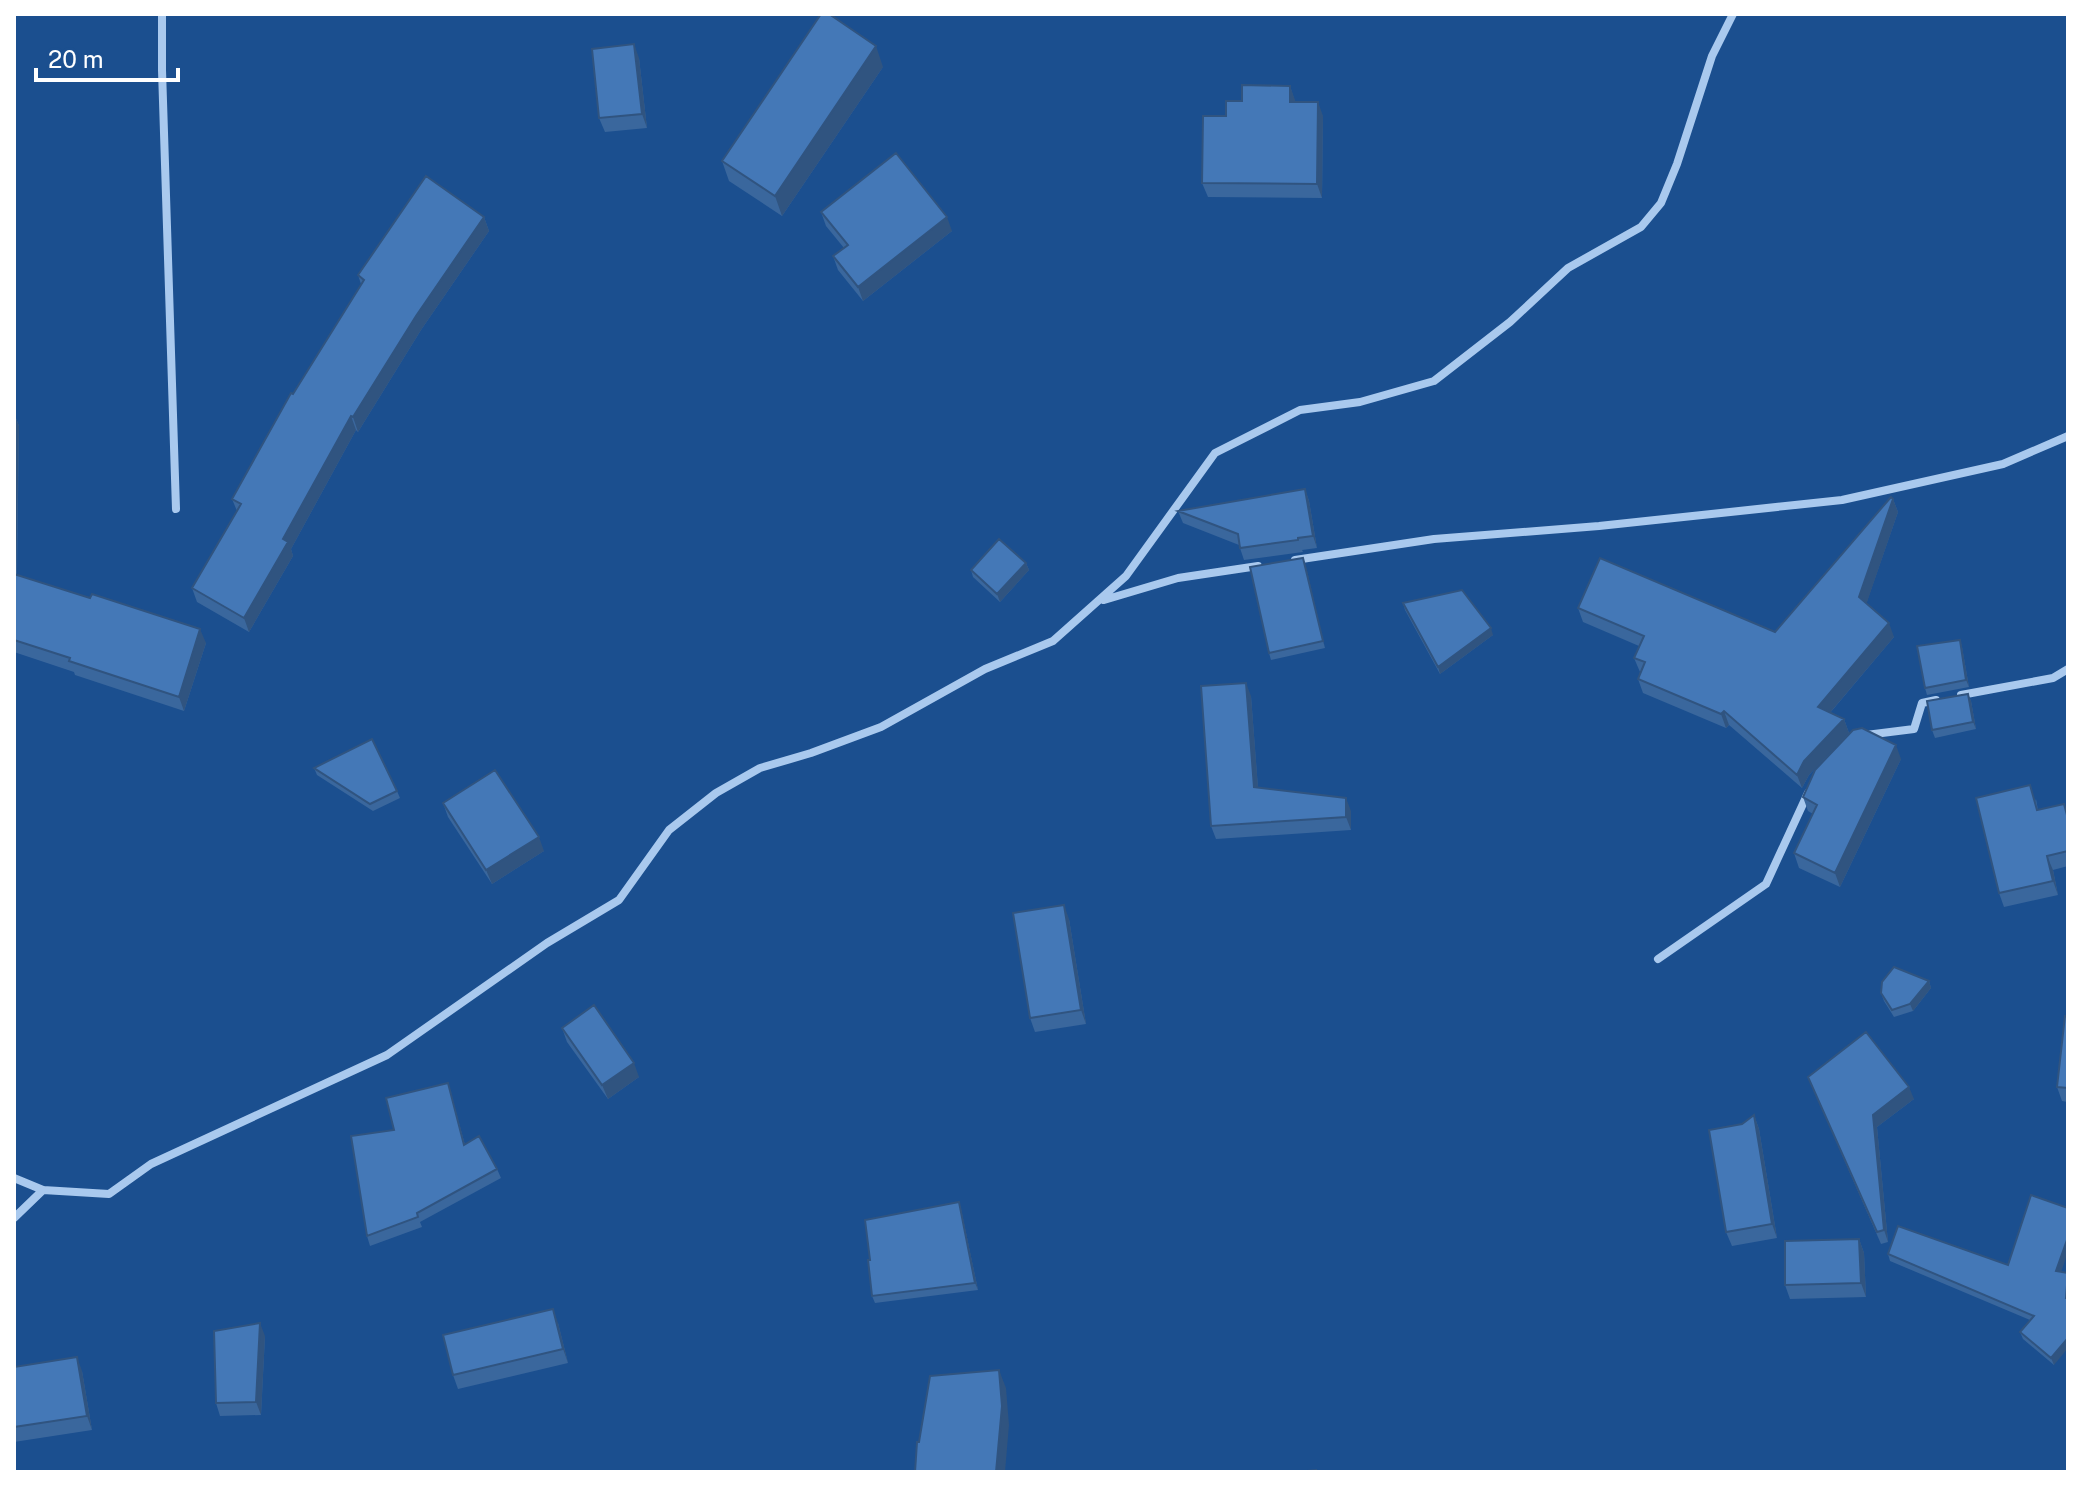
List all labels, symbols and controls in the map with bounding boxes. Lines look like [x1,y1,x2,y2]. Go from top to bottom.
scale bar [36,32,178,82]
text: 20 m [48,45,104,73]

